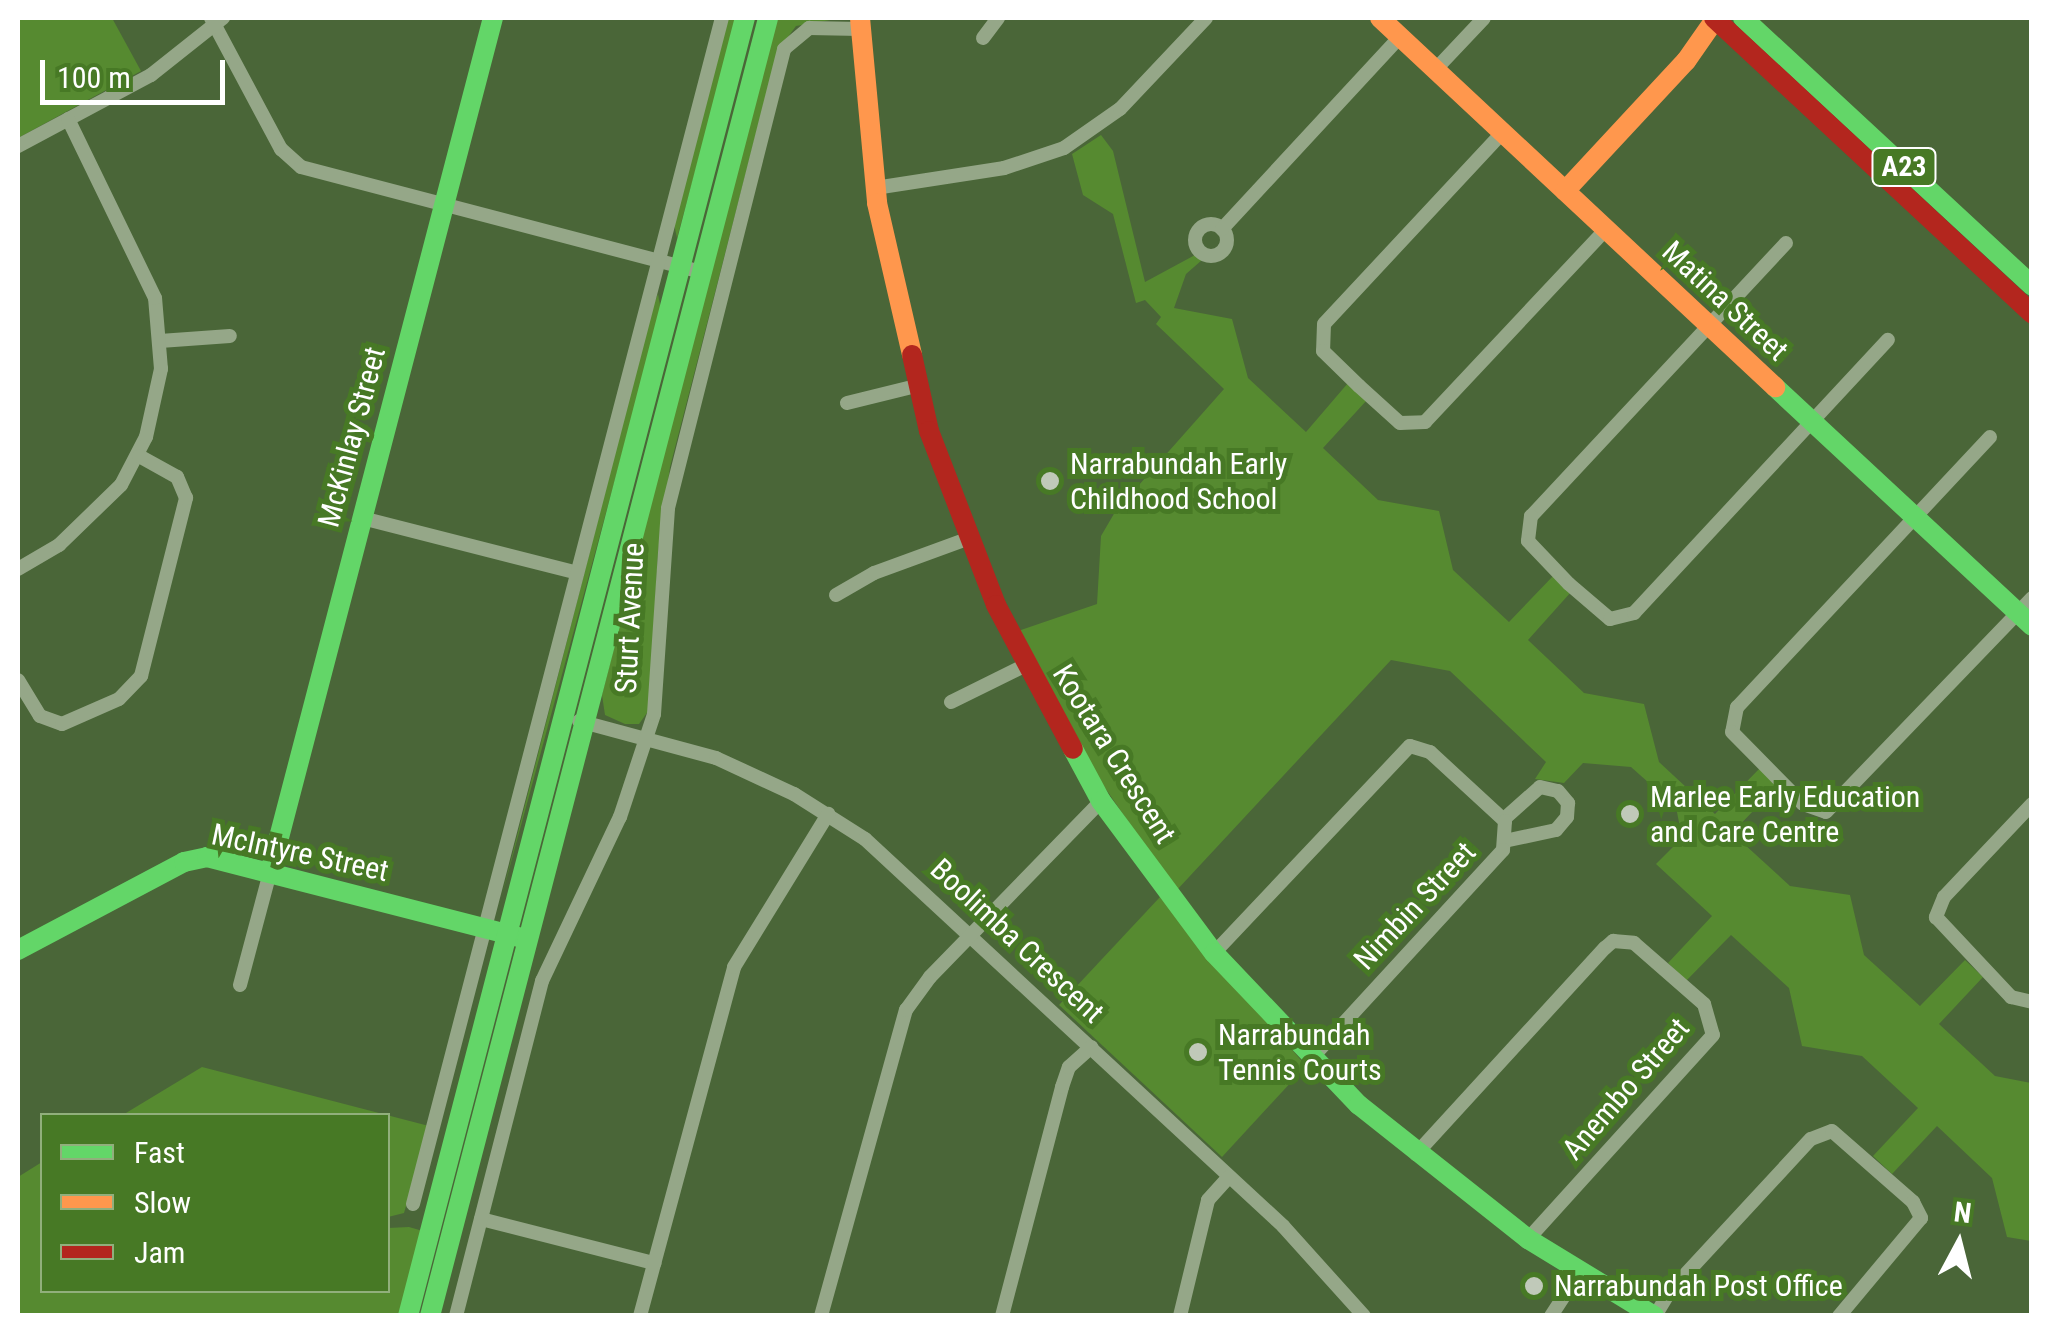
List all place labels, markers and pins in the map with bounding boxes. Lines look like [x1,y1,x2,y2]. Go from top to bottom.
place label: Narrabundah Early Childhood School [1070,446,1287,516]
marker: Narrabundah Early Childhood School [1039,470,1061,492]
place label: Marlee Early Education and Care Centre [1650,779,1920,850]
marker: Marlee Early Education and Care Centre [1619,803,1641,825]
place label: Narrabundah Tennis Courts [1218,1017,1382,1088]
marker: Narrabundah Tennis Courts [1187,1041,1209,1063]
place label: Narrabundah Post Office [1554,1268,1843,1304]
marker: Narrabundah Post Office [1523,1275,1545,1297]

